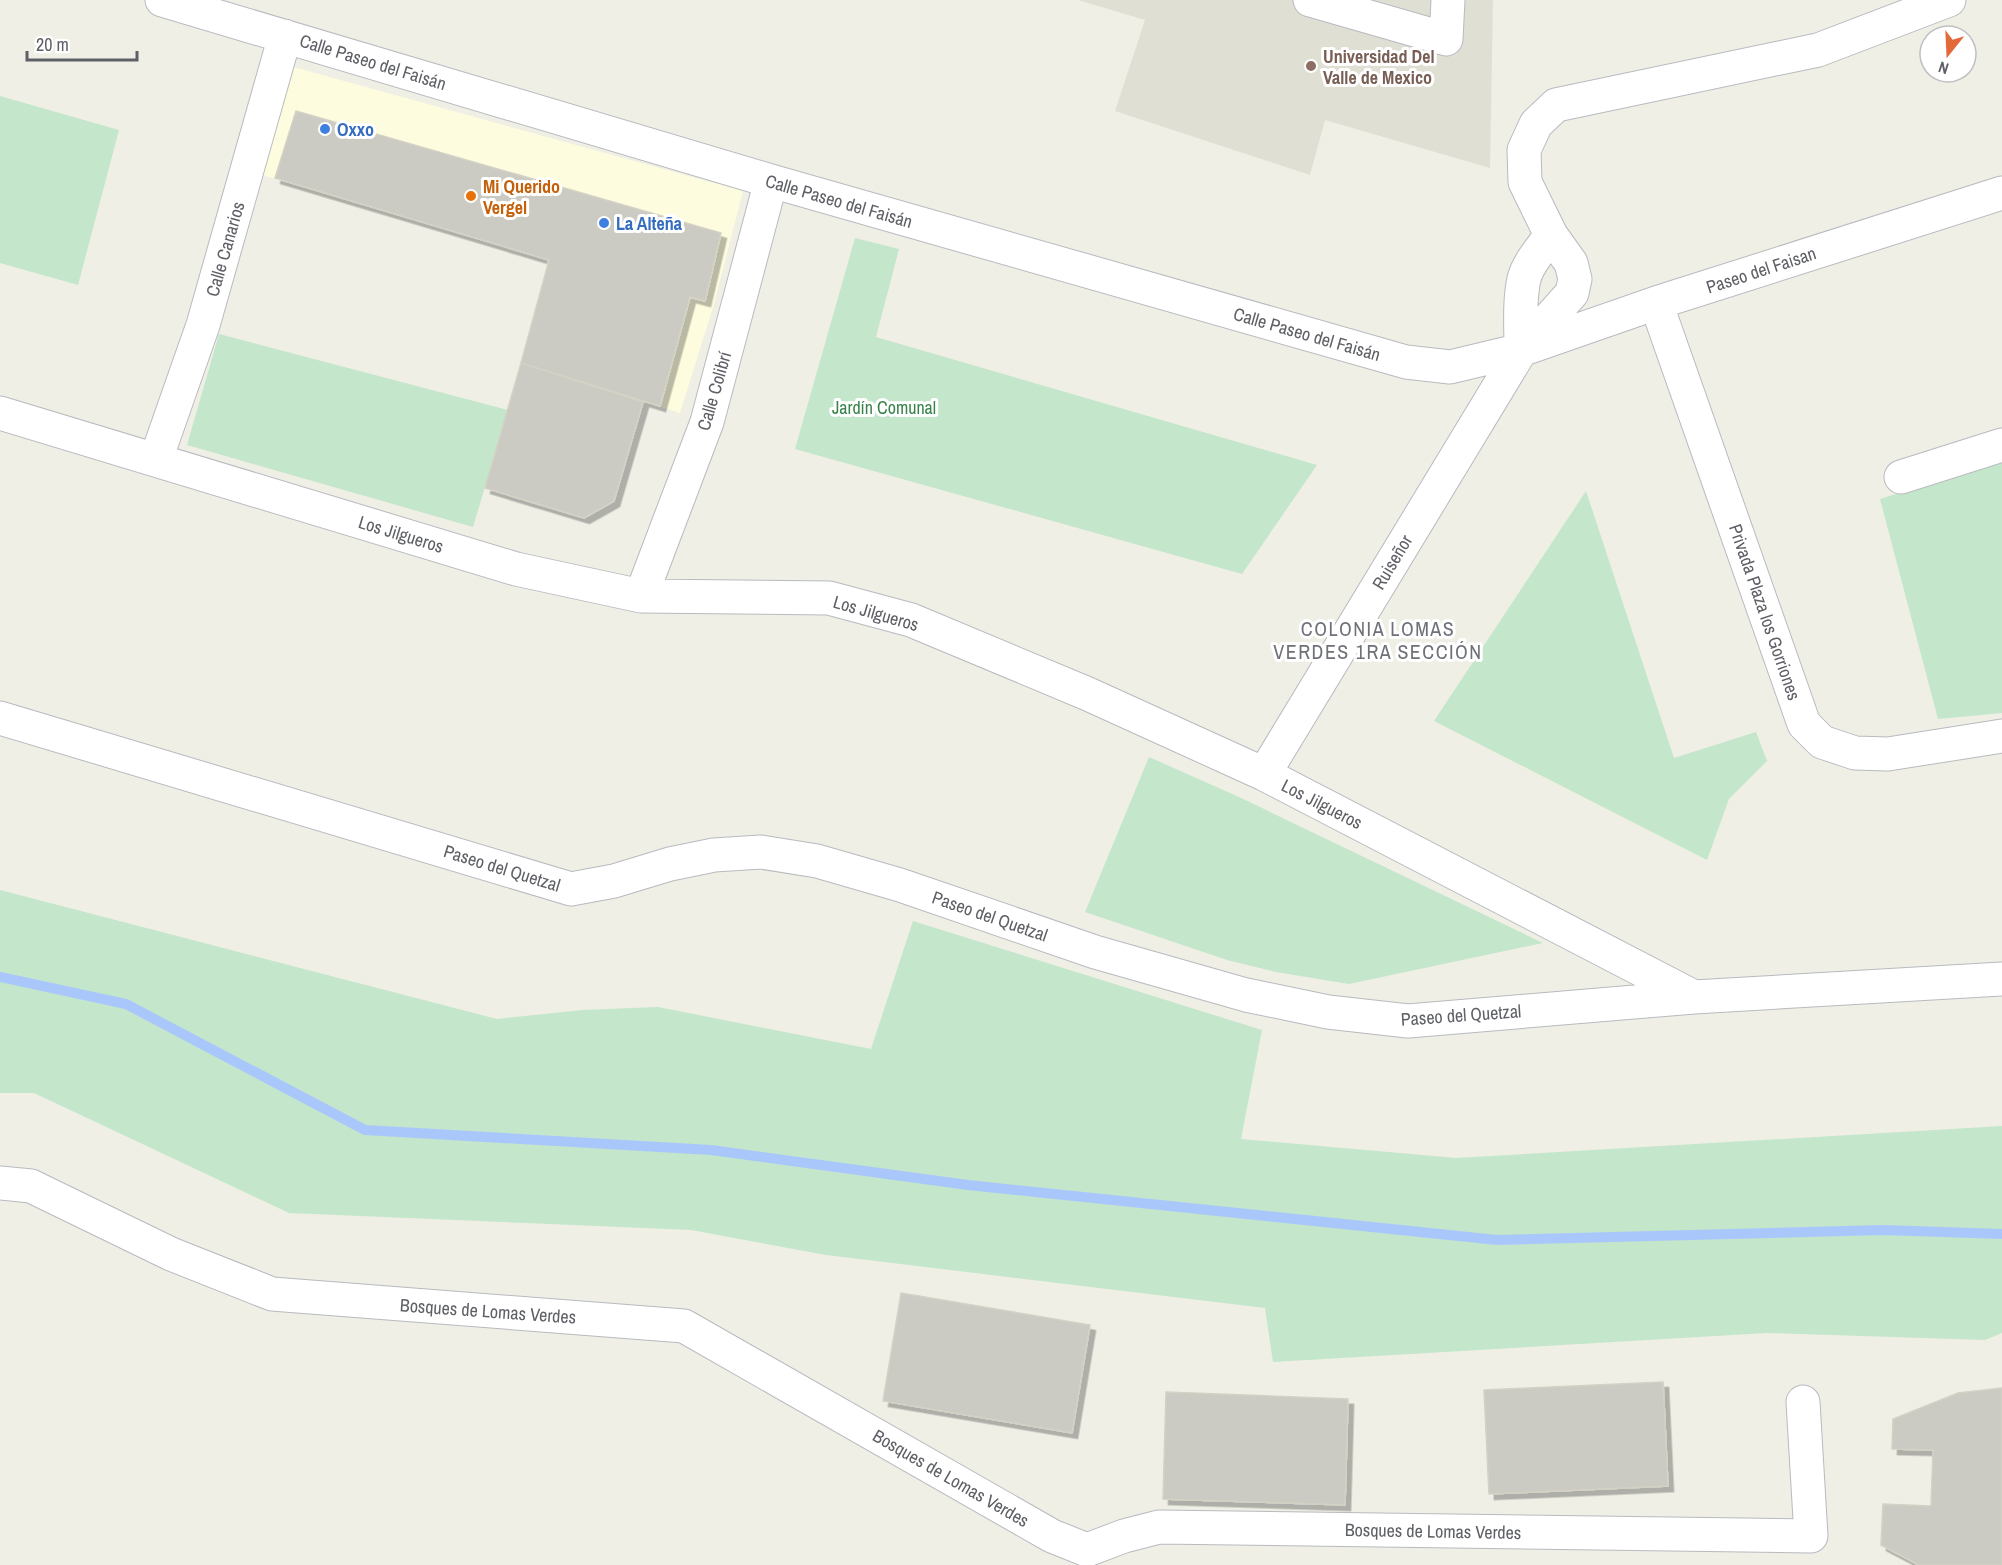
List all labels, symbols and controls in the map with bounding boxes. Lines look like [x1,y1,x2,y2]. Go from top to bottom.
scale bar [27,24,136,62]
north arrow [1918,24,1978,84]
street label: Calle Paseo del Faisán [297,28,449,96]
text: 20 m [36,32,69,57]
place label: Universidad Del Valle de Mexico [1323,44,1435,90]
text: N [1935,56,1951,80]
marker: Universidad Del Valle de Mexico [1304,59,1318,73]
place label: Oxxo [337,117,374,142]
marker: Oxxo [318,122,332,136]
street label: Calle Paseo del Faisán [763,168,915,234]
place label: Mi Querido Vergel [483,174,560,220]
marker: Mi Querido Vergel [464,189,478,203]
street label: Calle Canarios [200,199,250,299]
place label: La Alteña [616,211,683,236]
marker: La Alteña [597,216,611,230]
street label: Paseo del Faisan [1703,240,1819,300]
street label: Calle Paseo del Faisán [1231,301,1383,367]
street label: Calle Colibrí [691,348,737,433]
park label: Jardín Comunal [832,395,936,420]
street label: Los Jilgueros [355,509,447,559]
street label: Privada Plaza los Gorriones [1723,521,1807,703]
street label: Ruiseñor [1366,530,1418,594]
street label: Los Jilgueros [830,589,922,637]
district label: COLONIA LOMAS VERDES 1RA SECCIÓN [1273,615,1483,665]
street label: Los Jilgueros [1277,773,1367,835]
street label: Paseo del Quetzal [441,838,563,898]
street label: Paseo del Quetzal [929,885,1051,947]
street label: Paseo del Quetzal [1400,998,1522,1032]
street label: Bosques de Lomas Verdes [399,1292,577,1330]
street label: Bosques de Lomas Verdes [868,1423,1034,1533]
street label: Bosques de Lomas Verdes [1345,1517,1521,1545]

